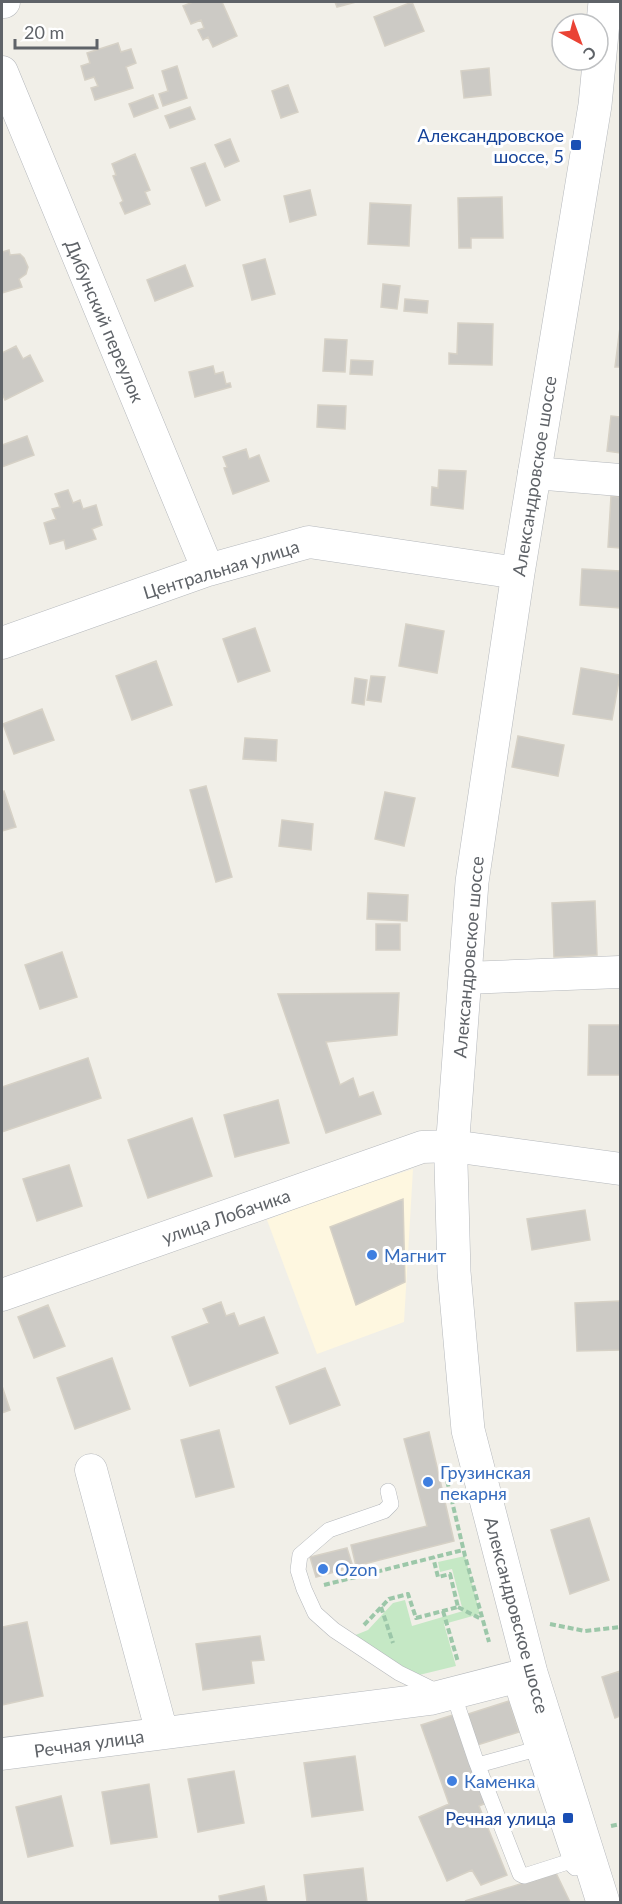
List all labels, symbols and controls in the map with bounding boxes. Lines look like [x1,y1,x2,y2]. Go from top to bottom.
scale bar [15,12,98,50]
north arrow [550,12,610,72]
text: 20 m [24,21,64,43]
text: С [580,43,600,65]
place label: Александровское шоссе, 5 [417,124,564,167]
marker: Александровское шоссе, 5 [569,138,583,152]
street label: Дибунский переулок [61,236,150,406]
street label: Александровское шоссе [507,374,561,578]
street label: Центральная улица [140,535,302,603]
street label: Александровское шоссе [448,855,488,1059]
street label: улица Лобачика [159,1184,293,1248]
place label: Магнит [384,1244,446,1266]
marker: Магнит [365,1248,379,1262]
place label: Грузинская пекарня [440,1461,531,1504]
marker: Грузинская пекарня [421,1475,435,1489]
street label: Александровское шоссе [480,1514,554,1716]
place label: Ozon [335,1558,377,1580]
marker: Ozon [316,1562,330,1576]
street label: Речная улица [33,1724,145,1762]
place label: Каменка [464,1770,535,1792]
marker: Каменка [445,1774,459,1788]
place label: Речная улица [445,1807,556,1829]
marker: Речная улица [561,1811,575,1825]

